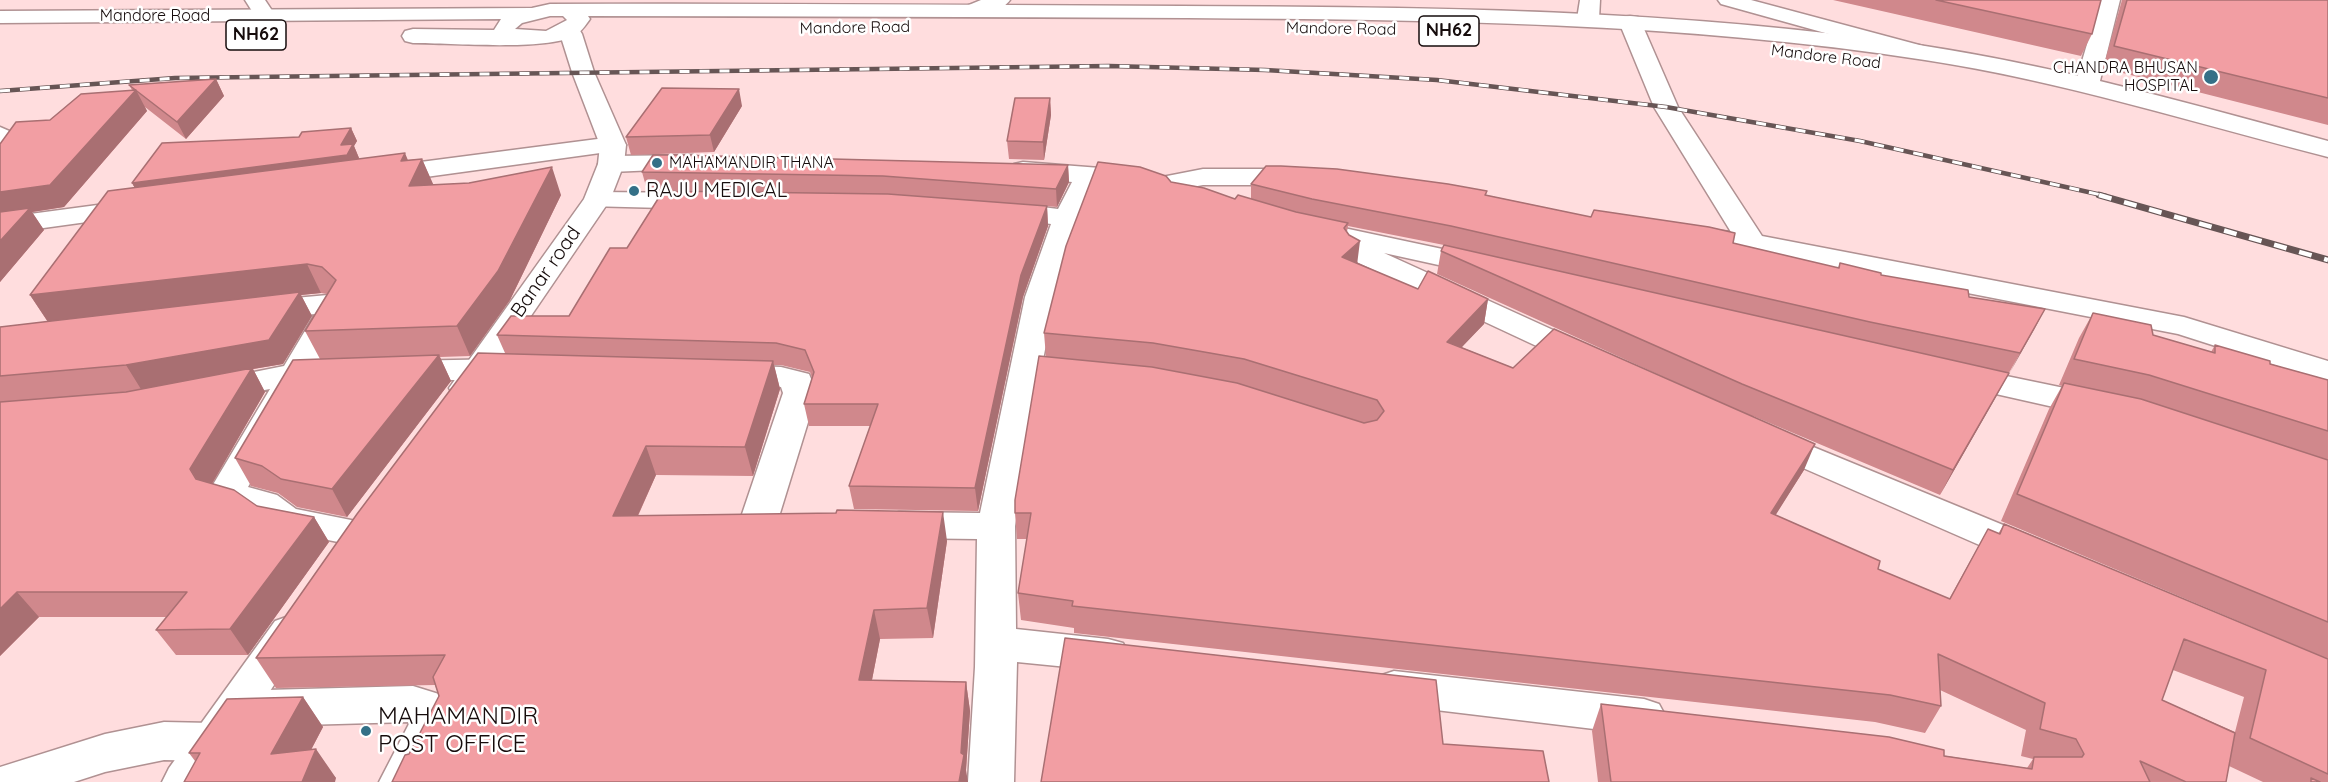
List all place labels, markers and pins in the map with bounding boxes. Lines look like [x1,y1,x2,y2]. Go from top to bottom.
place label: CHANDRA BHUSAN HOSPITAL [2053,58,2198,96]
marker: CHANDRA BHUSAN HOSPITAL [2202,68,2220,86]
place label: MAHAMANDIR THANA [669,153,834,173]
marker: MAHAMANDIR THANA [650,156,664,170]
place label: RAJU MEDICAL [646,179,787,203]
marker: RAJU MEDICAL [627,184,641,198]
place label: MAHAMANDIR POST OFFICE [378,703,538,759]
marker: MAHAMANDIR POST OFFICE [359,724,373,738]

